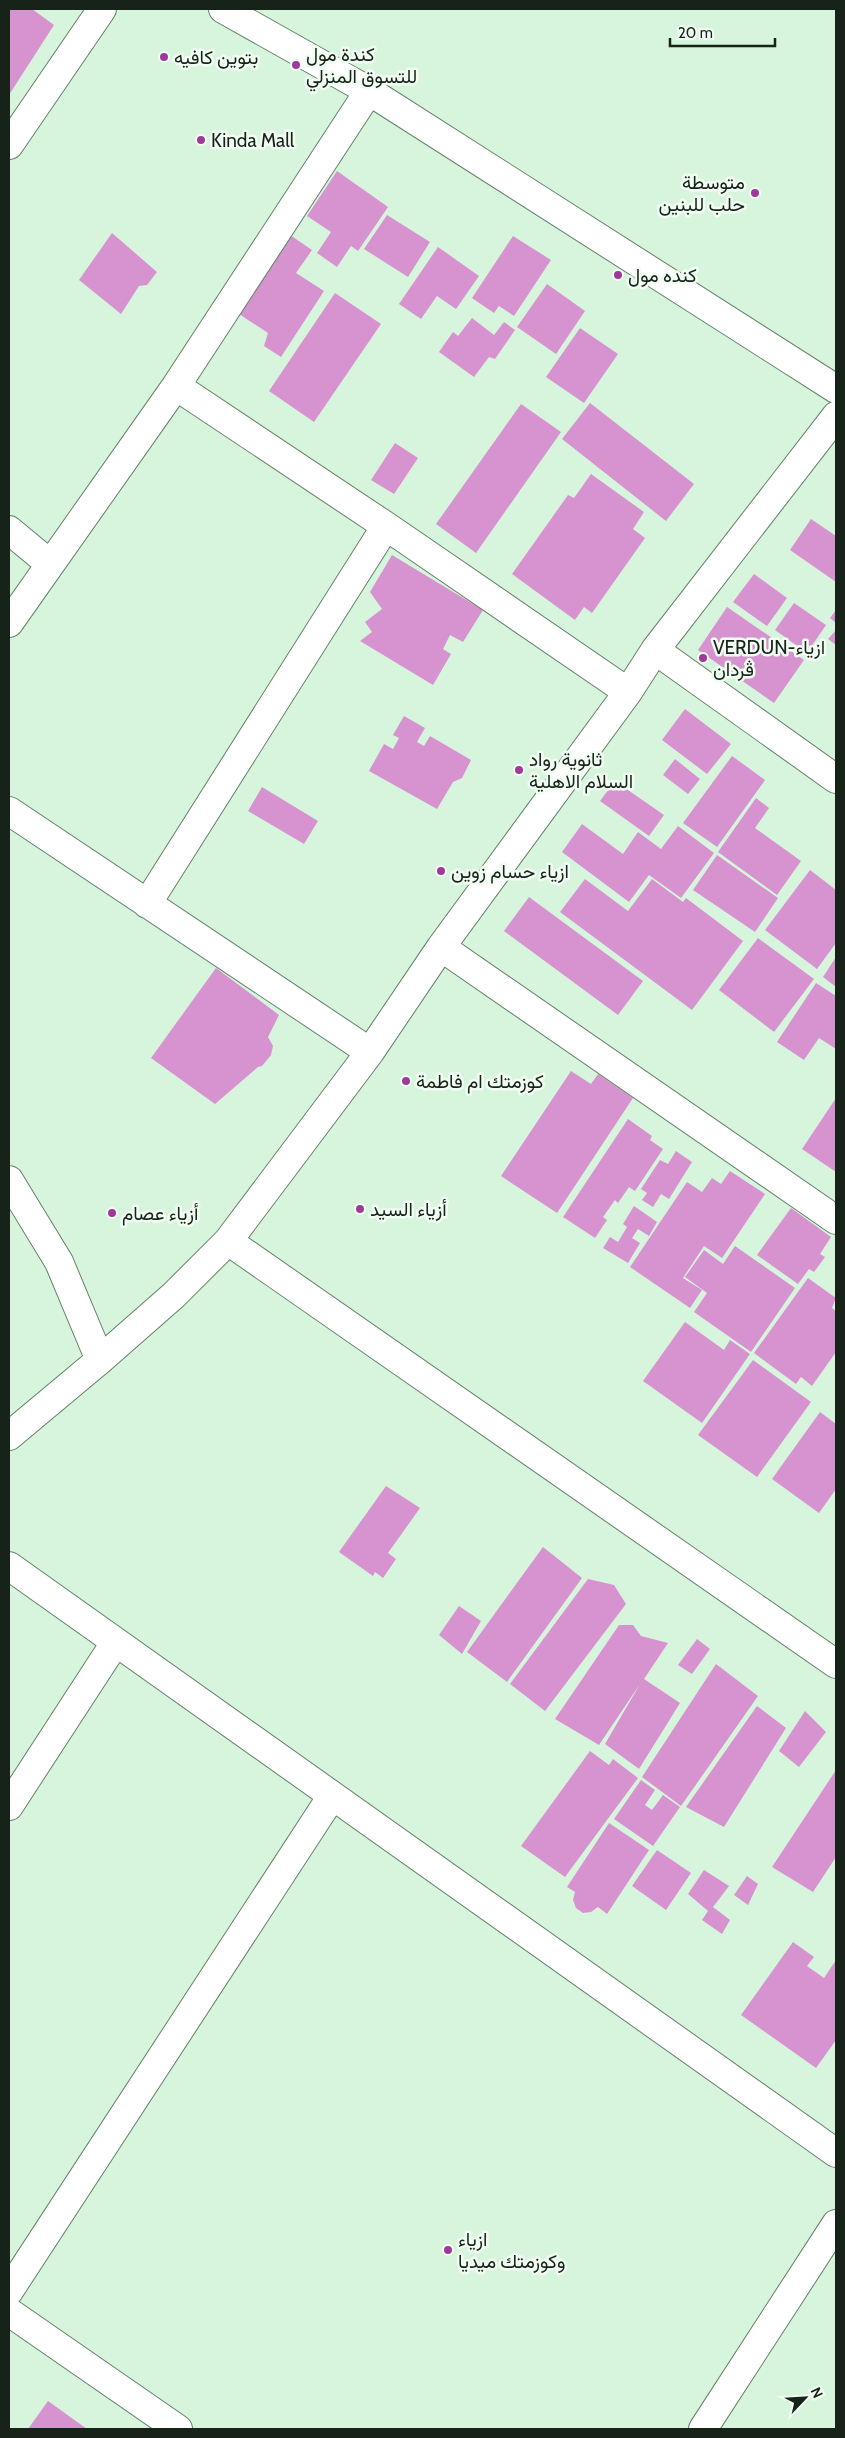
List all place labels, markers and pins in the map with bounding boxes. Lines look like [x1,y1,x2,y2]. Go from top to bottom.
place label: كندة مول للتسوق المنزلي [306,43,417,92]
place label: بتوين كافيه [174,46,258,69]
marker: بتوين كافيه [158,51,170,63]
marker: كندة مول للتسوق المنزلي [290,59,302,71]
place label: Kinda Mall [211,129,295,152]
marker: Kinda Mall [195,134,207,146]
place label: متوسطة حلب للبنين [659,171,745,216]
marker: متوسطة حلب للبنين [749,187,761,199]
place label: كنده مول [628,264,697,287]
marker: كنده مول [612,269,624,281]
place label: VERDUN-ازياء ڤردان [713,636,825,681]
marker: VERDUN-ازياء ڤردان [697,652,709,664]
place label: ثانوية رواد السلام الاهلية [529,748,633,794]
marker: ثانوية رواد السلام الاهلية [513,764,525,776]
place label: ازياء حسام زوين [451,860,569,884]
marker: ازياء حسام زوين [435,865,447,877]
place label: كوزمتك ام فاطمة [416,1070,544,1094]
marker: كوزمتك ام فاطمة [400,1075,412,1087]
place label: أزياء السيد [370,1198,447,1221]
place label: أزياء عصام [122,1202,198,1226]
marker: أزياء السيد [354,1203,366,1215]
marker: أزياء عصام [106,1207,118,1219]
place label: ازياء وكوزمتك ميديا [458,2228,565,2273]
marker: ازياء وكوزمتك ميديا [442,2244,454,2256]

